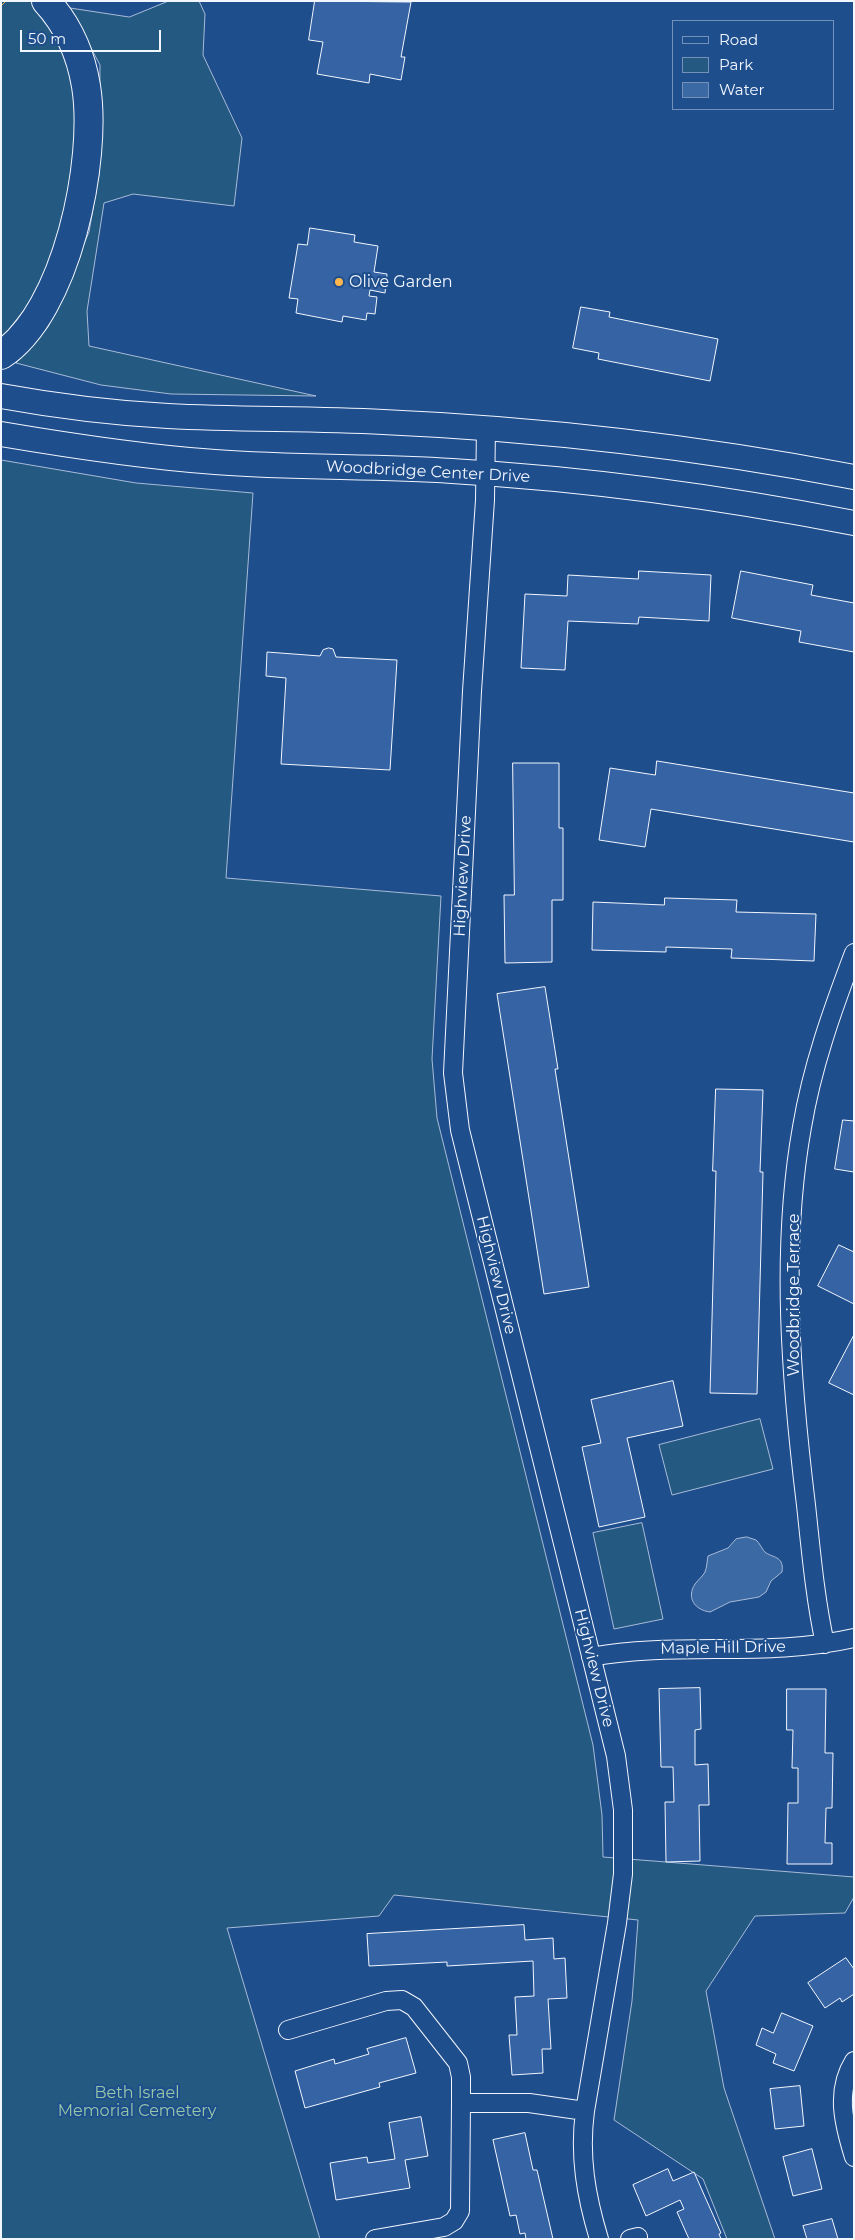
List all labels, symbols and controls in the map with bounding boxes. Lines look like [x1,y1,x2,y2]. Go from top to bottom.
scale bar [22,20,164,52]
legend [672,20,835,110]
text: 50 m [28,29,66,48]
text: Road [719,30,758,49]
text: Park [719,55,753,74]
text: Water [719,80,765,99]
place label: Olive Garden [349,272,453,292]
marker: Olive Garden [333,276,345,288]
street label: Woodbridge Center Drive [325,457,531,487]
street label: Highview Drive [450,815,476,937]
street label: Highview Drive [472,1214,520,1336]
street label: Woodbridge Terrace [784,1214,804,1376]
street label: Highview Drive [570,1607,618,1729]
street label: Maple Hill Drive [660,1637,786,1659]
park label: Beth Israel Memorial Cemetery [58,2083,216,2121]

